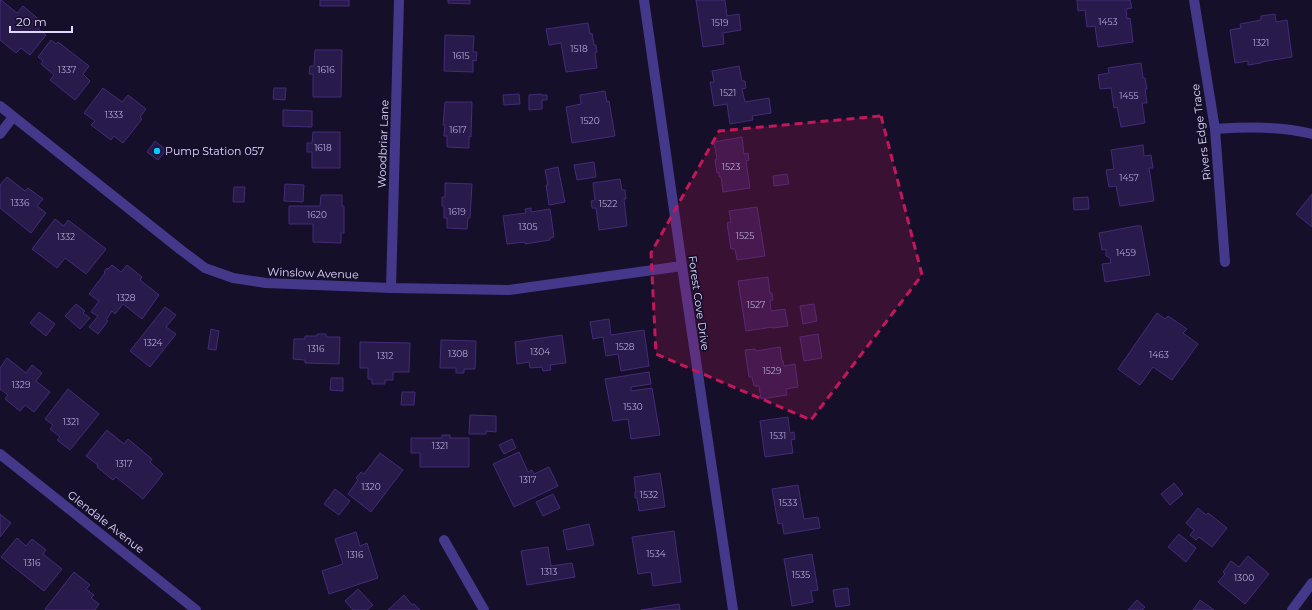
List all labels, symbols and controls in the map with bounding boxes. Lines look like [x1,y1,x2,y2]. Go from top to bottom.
scale bar [10,8,72,34]
text: 20 m [16,14,47,29]
house number: 1453 [1098,16,1118,27]
house number: 1519 [711,17,729,28]
house number: 1321 [1253,37,1269,48]
house number: 1518 [570,43,588,54]
house number: 1615 [452,50,470,61]
house number: 1337 [58,64,76,75]
house number: 1616 [317,64,335,75]
street label: Rivers Edge Trace [1188,83,1214,181]
house number: 1521 [720,87,736,98]
house number: 1455 [1119,90,1139,101]
street label: Woodbriar Lane [374,99,392,188]
house number: 1333 [105,109,123,120]
house number: 1520 [580,115,600,126]
house number: 1617 [449,124,467,135]
house number: 1618 [314,142,332,153]
place label: Pump Station 057 [165,144,264,158]
marker: Pump Station 057 [152,146,162,156]
house number: 1523 [722,161,740,172]
house number: 1457 [1119,172,1139,183]
house number: 1336 [11,197,30,208]
house number: 1522 [599,198,617,209]
house number: 1619 [448,206,466,217]
house number: 1620 [307,209,327,220]
house number: 1305 [518,221,538,232]
house number: 1525 [736,230,754,241]
house number: 1332 [57,231,75,242]
house number: 1459 [1116,247,1136,258]
street label: Forest Cove Drive [685,255,713,352]
street label: Winslow Avenue [267,264,359,282]
house number: 1328 [116,292,136,303]
house number: 1527 [747,299,765,310]
house number: 1324 [143,337,163,348]
house number: 1528 [615,341,635,352]
house number: 1316 [307,343,325,354]
house number: 1304 [530,346,550,357]
house number: 1308 [448,348,468,359]
house number: 1463 [1149,349,1169,360]
house number: 1312 [377,350,393,361]
house number: 1529 [763,365,782,376]
house number: 1329 [12,379,31,390]
house number: 1530 [623,401,643,412]
house number: 1321 [63,416,79,427]
house number: 1531 [770,430,786,441]
house number: 1321 [432,440,448,451]
house number: 1317 [116,458,132,469]
house number: 1317 [520,474,536,485]
house number: 1320 [361,481,381,492]
street label: Glendale Avenue [65,488,147,557]
house number: 1532 [640,489,658,500]
house number: 1533 [779,497,797,508]
house number: 1534 [646,548,666,559]
house number: 1316 [346,549,364,560]
house number: 1316 [23,557,41,568]
house number: 1313 [541,566,557,577]
house number: 1535 [792,569,810,580]
house number: 1300 [1234,572,1254,583]

